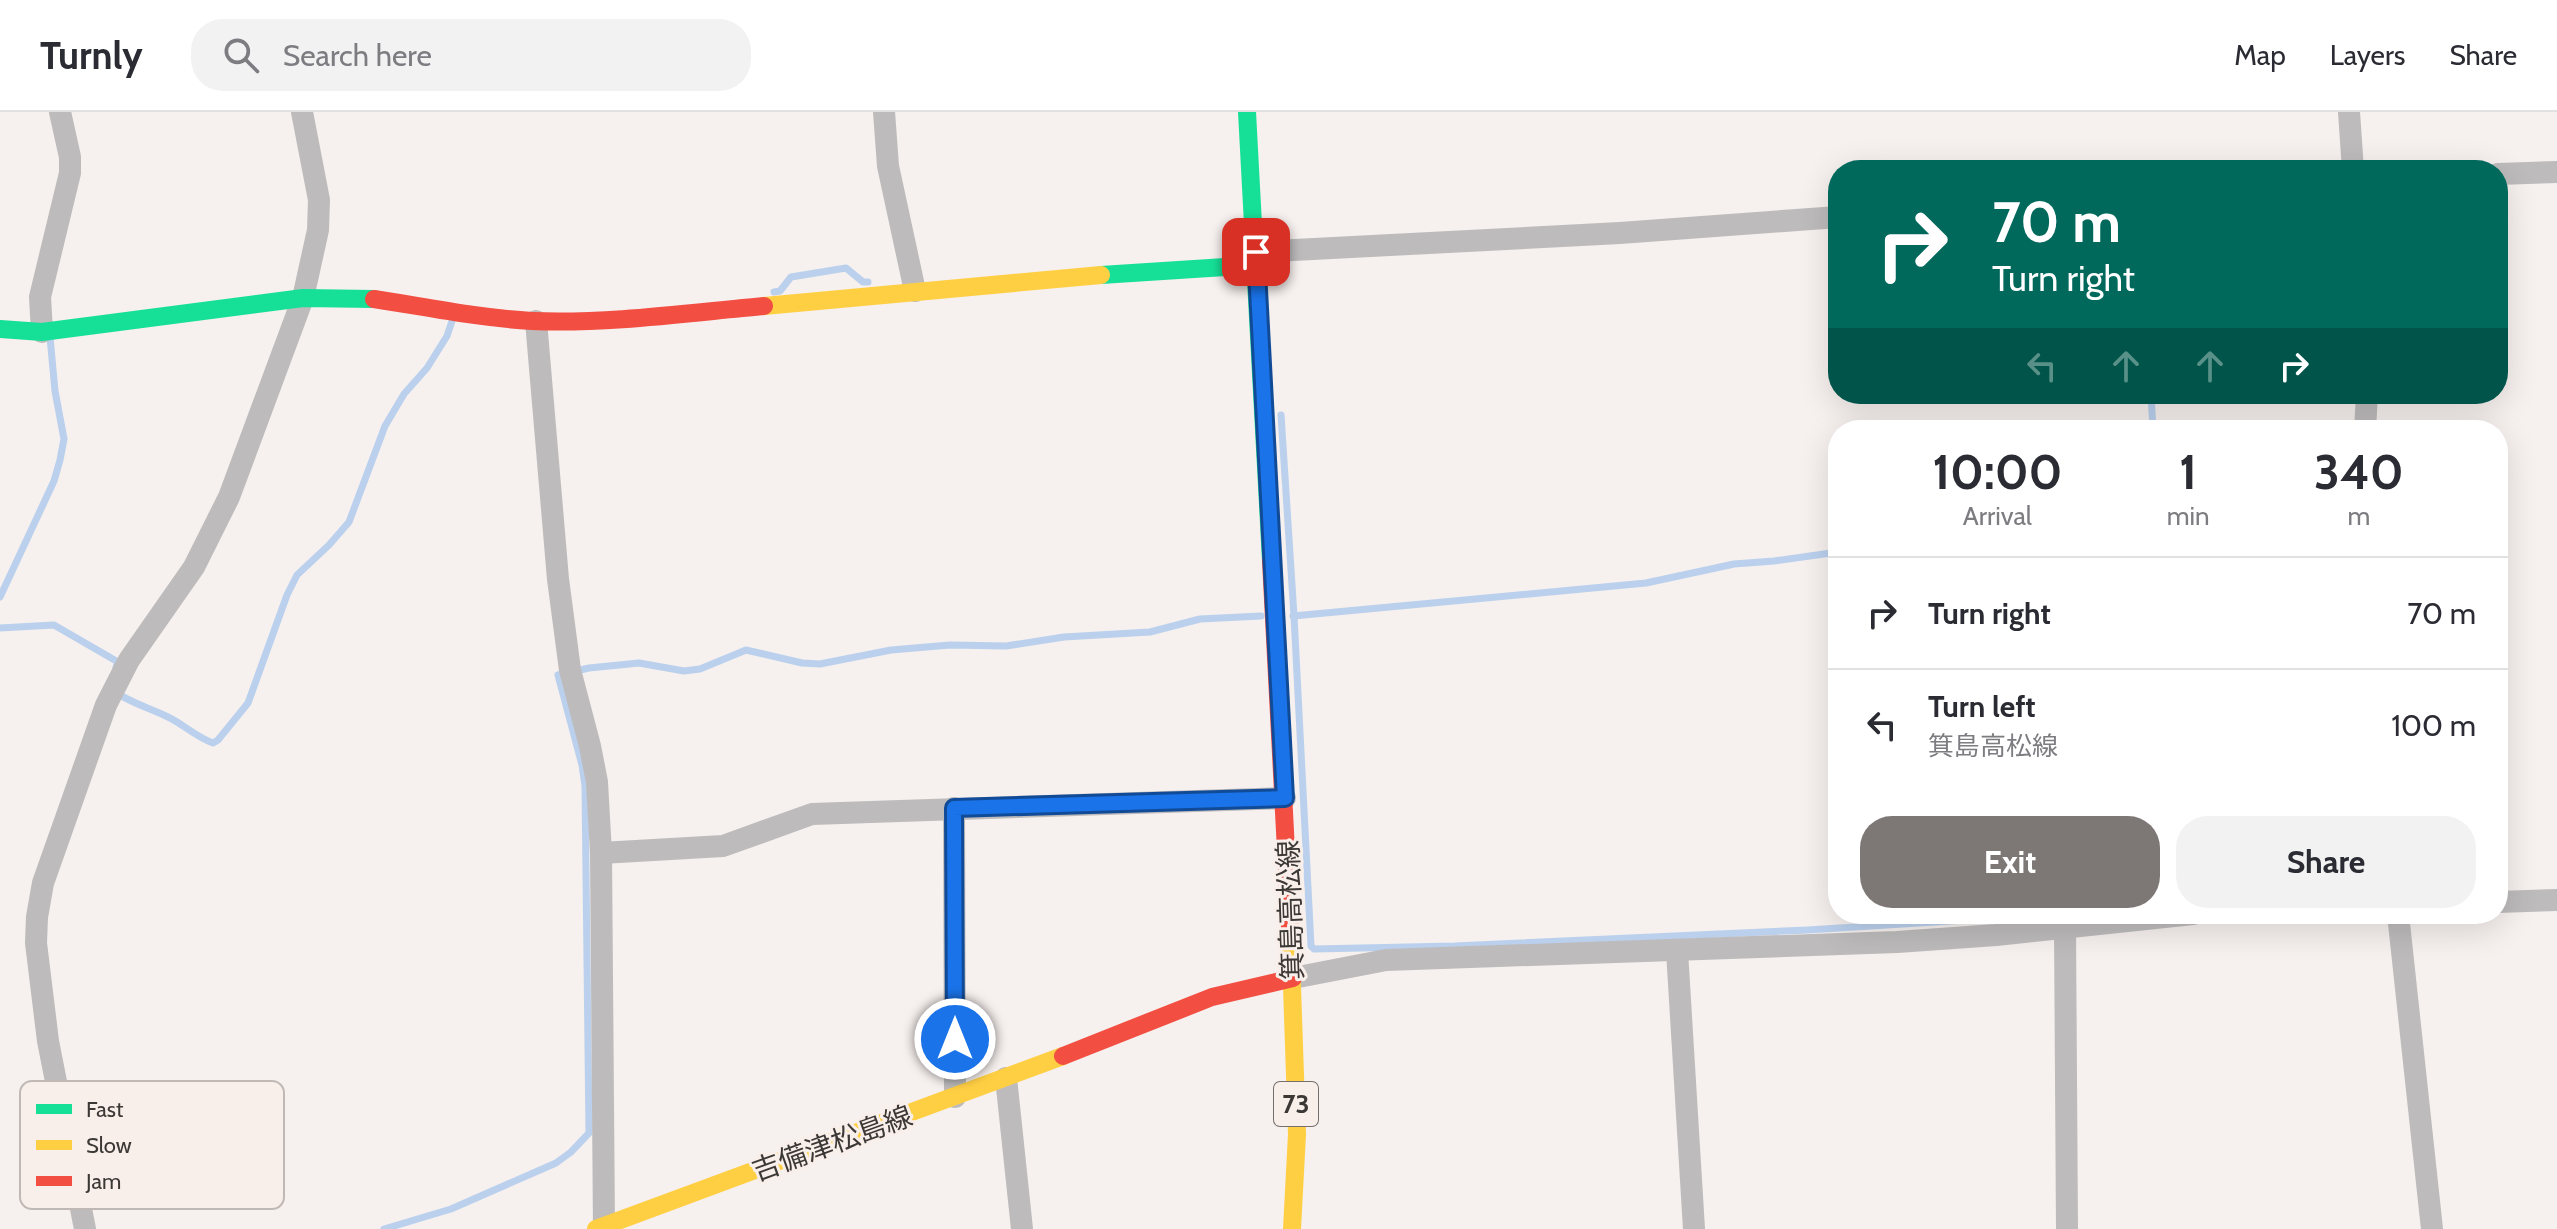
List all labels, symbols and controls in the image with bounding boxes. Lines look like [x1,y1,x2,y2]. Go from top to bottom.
search box [191,19,751,91]
text: Turnly [40,32,143,79]
icon: search [219,33,263,77]
text: Search here [283,37,432,74]
text: Map [2234,38,2286,72]
text: Layers [2330,38,2405,72]
text: Share [2449,38,2517,72]
text: 70 m [1992,188,2121,256]
icon: right [1860,192,1964,296]
pin [1222,218,1290,286]
icon: arrive [1234,230,1278,274]
text: Turn right [1992,256,2135,300]
icon: left [2020,344,2064,388]
icon: ahead [2104,344,2148,388]
icon: ahead [2188,344,2232,388]
icon: right [2272,344,2316,388]
text: 10:00 [1932,443,2062,501]
text: 1 [2179,443,2197,501]
text: 340 [2314,443,2404,501]
text: Arrival [1963,500,2032,532]
text: min [2167,500,2210,532]
text: m [2347,500,2370,532]
icon: right [1860,591,1904,635]
text: Turn right [1928,595,2051,632]
text: 70 m [2407,595,2476,632]
text: Turn left [1928,688,2036,725]
icon: left [1860,703,1904,747]
text: 100 m [2391,707,2476,744]
text: 箕島高松線 [1928,730,2058,762]
button: Exit [1860,816,2160,908]
button: Share [2176,816,2476,908]
street label: 箕島高松線 [1271,839,1309,981]
position arrow [913,997,997,1081]
legend [20,1081,284,1209]
road number: 73 [1274,1082,1318,1126]
text: Fast [86,1096,124,1123]
street label: 吉備津松島線 [747,1098,917,1188]
text: Slow [86,1132,132,1159]
text: Jam [85,1168,121,1195]

